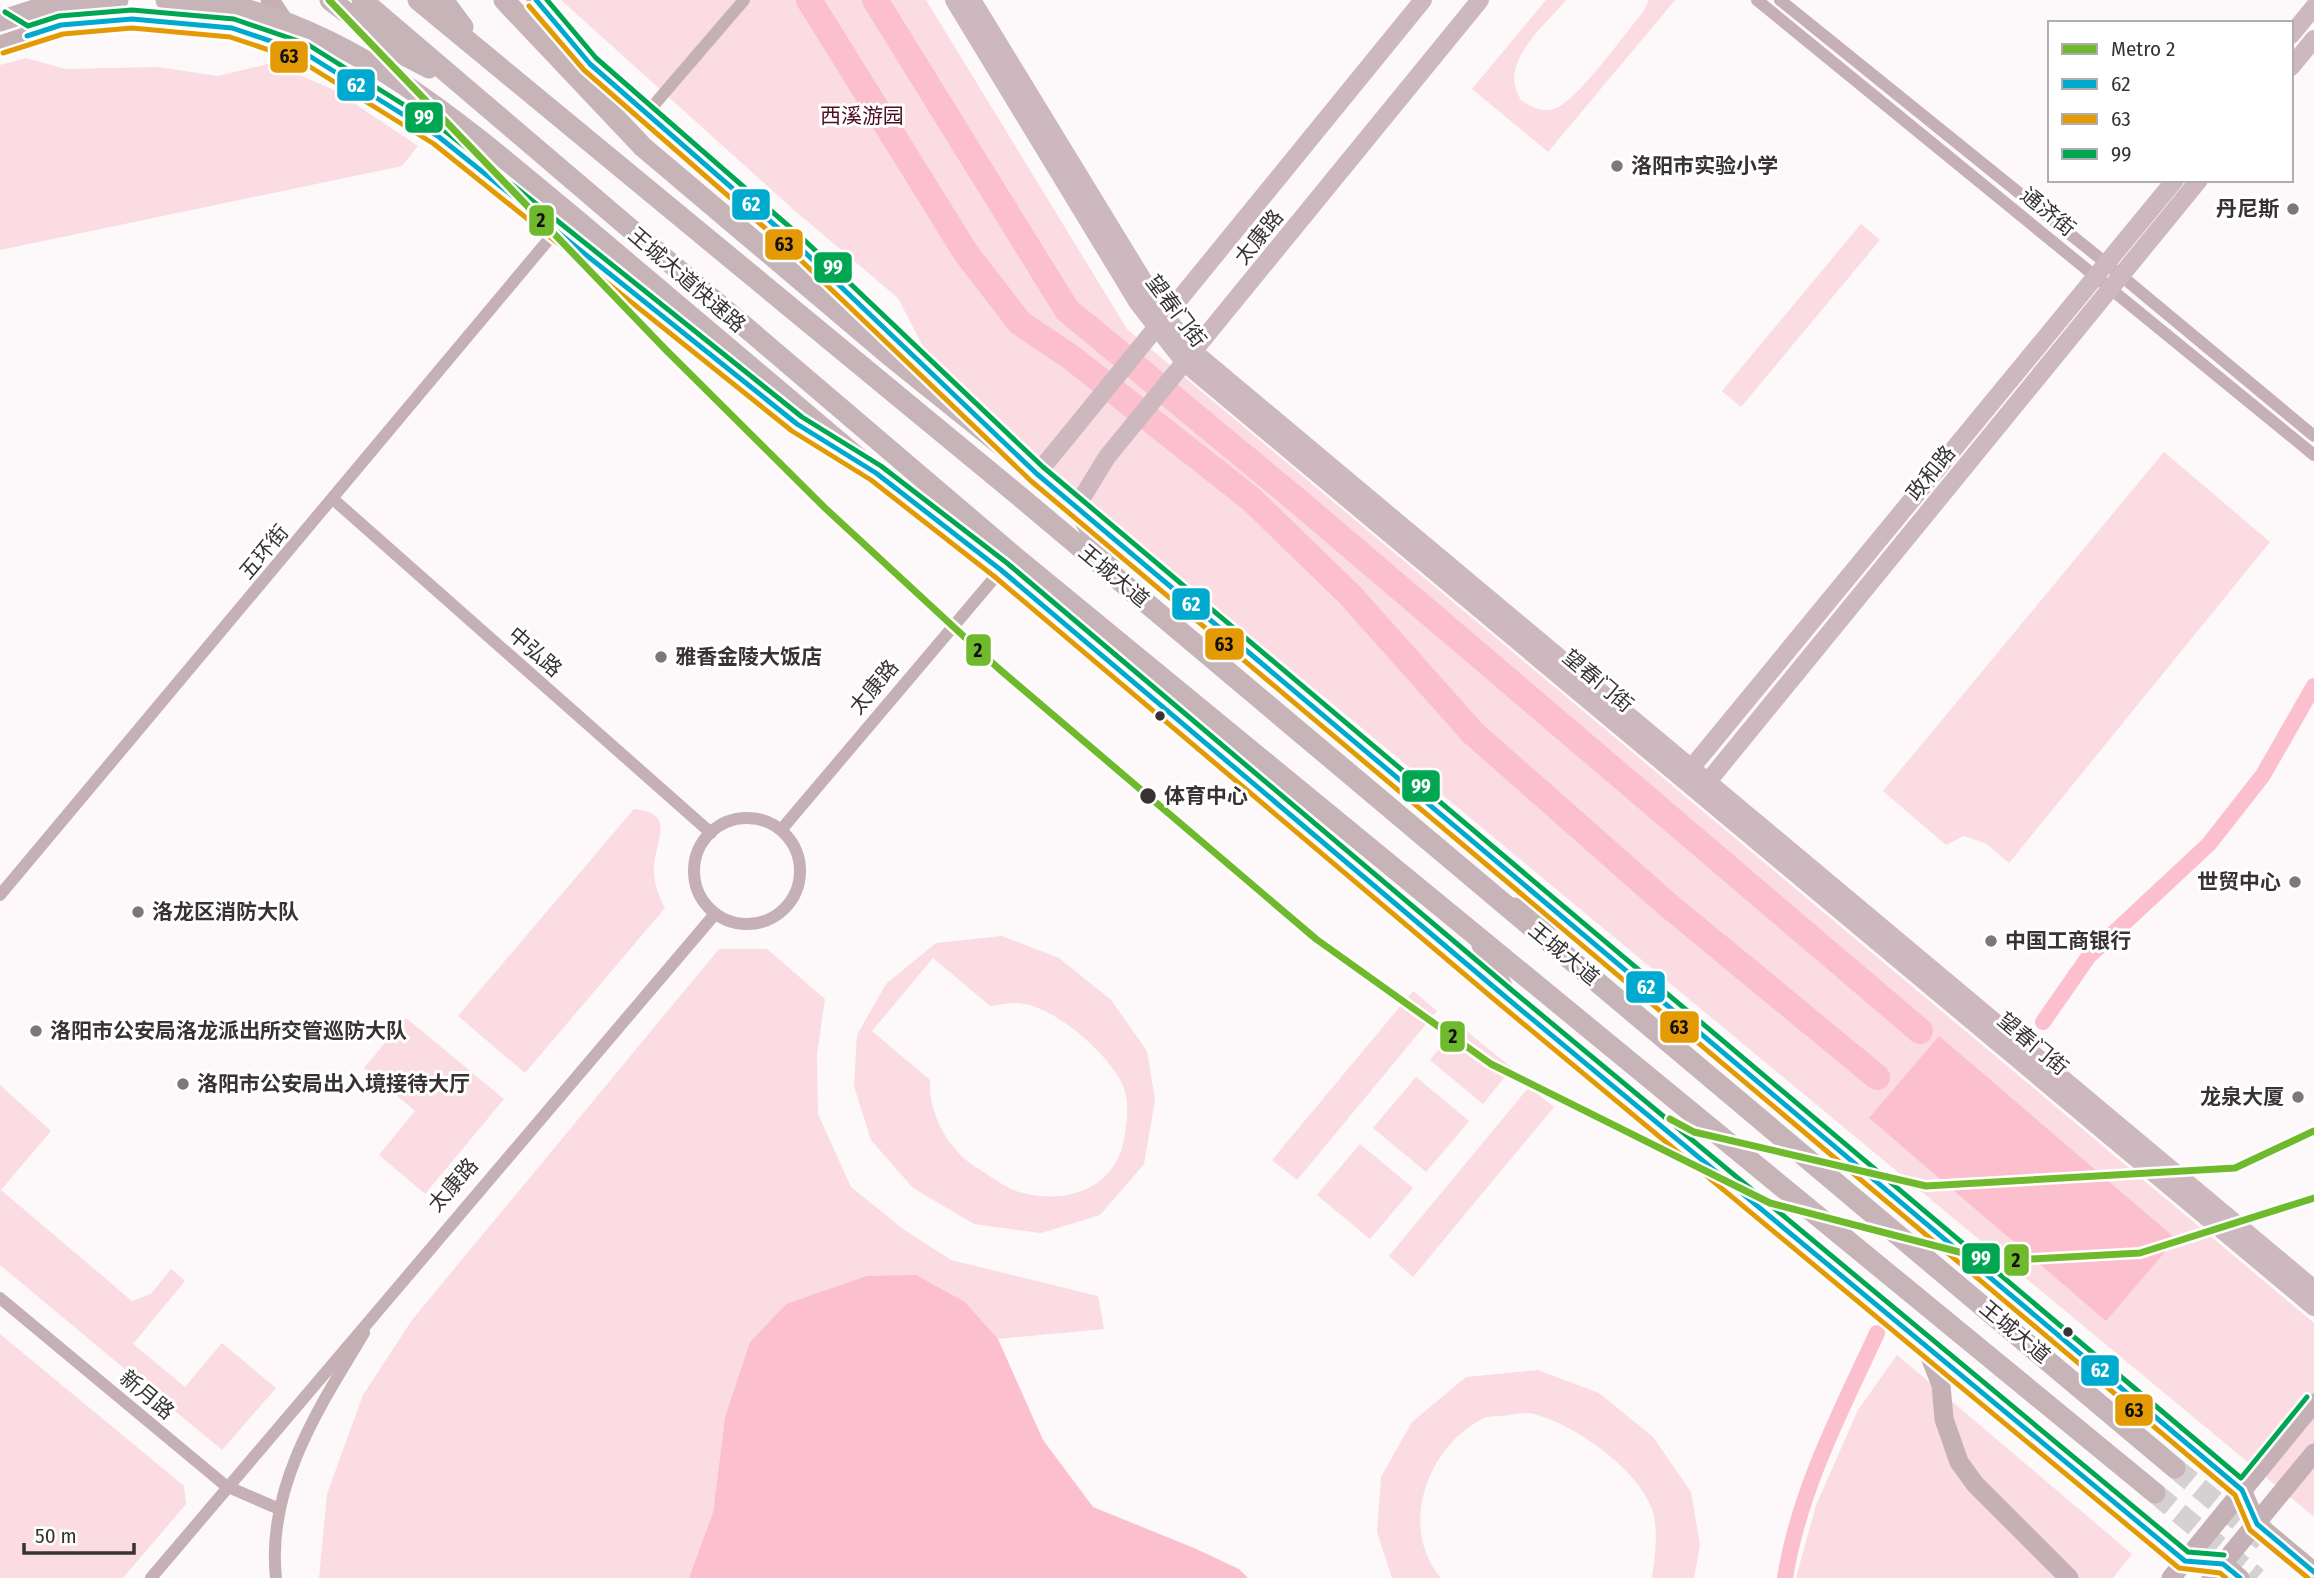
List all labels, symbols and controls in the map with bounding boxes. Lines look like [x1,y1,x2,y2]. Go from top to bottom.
legend [2048,21,2293,182]
text: Metro 2 [2111,36,2175,62]
line badge: 63 [269,40,309,74]
text: 63 [280,45,298,68]
line badge: 62 [336,68,376,102]
text: 62 [2111,71,2131,97]
text: 62 [347,74,365,97]
line badge: 99 [404,101,444,134]
park label: 西溪游园 [820,103,904,129]
text: 99 [414,106,434,129]
text: 63 [2111,106,2131,132]
text: 99 [2111,141,2131,167]
place label: 洛阳市实验小学 [1631,153,1778,179]
marker: 洛阳市实验小学 [1609,158,1625,174]
street label: 通济街 [2015,182,2081,242]
line badge: 62 [731,188,771,221]
text: 62 [742,193,760,216]
place label: 丹尼斯 [2216,196,2279,222]
marker: 丹尼斯 [2285,201,2301,217]
line badge: 2 [528,204,555,237]
street label: 太康路 [1229,204,1289,270]
text: 2 [536,209,546,232]
street label: 王城大道快速路 [623,222,751,338]
line badge: 63 [764,228,804,261]
text: 63 [775,233,793,256]
line badge: 99 [813,251,853,284]
text: 99 [823,256,843,279]
street label: 望春门街 [1140,270,1212,352]
street label: 政和路 [1901,440,1961,506]
street label: 五环街 [234,520,294,584]
street label: 王城大道 [1073,539,1155,613]
line badge: 62 [1171,587,1211,621]
text: 62 [1182,593,1200,616]
street label: 中弘路 [503,622,567,682]
line badge: 63 [1204,627,1245,661]
line badge: 2 [965,633,992,667]
text: 63 [1215,633,1233,656]
text: 2 [973,639,983,662]
place label: 雅香金陵大饭店 [675,644,822,670]
street label: 望春门街 [1557,644,1639,718]
marker: 雅香金陵大饭店 [653,649,669,665]
street label: 太康路 [844,655,904,719]
unlabelled marker [1153,709,1167,723]
line badge: 99 [1401,769,1441,803]
text: 99 [1411,775,1431,798]
place label: 体育中心 [1164,783,1248,809]
marker: 体育中心 [1138,786,1158,806]
place label: 世贸中心 [2197,869,2281,895]
marker: 世贸中心 [2287,874,2303,890]
place label: 洛龙区消防大队 [152,899,299,925]
marker: 洛龙区消防大队 [130,904,146,920]
street label: 王城大道 [1523,917,1605,991]
place label: 中国工商银行 [2005,928,2131,954]
marker: 中国工商银行 [1983,933,1999,949]
line badge: 62 [1625,970,1666,1004]
text: 62 [1637,976,1655,999]
street label: 望春门街 [1992,1007,2074,1081]
line badge: 63 [1659,1010,1700,1044]
text: 63 [1670,1016,1688,1039]
place label: 洛阳市公安局洛龙派出所交管巡防大队 [50,1018,407,1044]
line badge: 2 [1439,1020,1466,1053]
marker: 洛阳市公安局洛龙派出所交管巡防大队 [28,1023,44,1039]
text: 2 [1448,1025,1458,1048]
place label: 洛阳市公安局出入境接待大厅 [197,1071,470,1097]
marker: 洛阳市公安局出入境接待大厅 [175,1076,191,1092]
place label: 龙泉大厦 [2200,1084,2284,1110]
marker: 龙泉大厦 [2290,1089,2306,1105]
street label: 太康路 [423,1153,483,1217]
line badge: 99 [1961,1242,2001,1275]
line badge: 2 [2003,1243,2030,1277]
text: 99 [1971,1247,1991,1270]
text: 2 [2011,1249,2021,1272]
street label: 王城大道 [1974,1295,2056,1369]
unlabelled marker [2061,1325,2075,1339]
line badge: 62 [2080,1354,2120,1387]
text: 62 [2091,1359,2109,1382]
street label: 新月路 [115,1365,179,1425]
line badge: 63 [2114,1393,2154,1427]
text: 63 [2125,1399,2143,1422]
scale bar [24,1512,135,1556]
text: 50 m [35,1523,77,1549]

